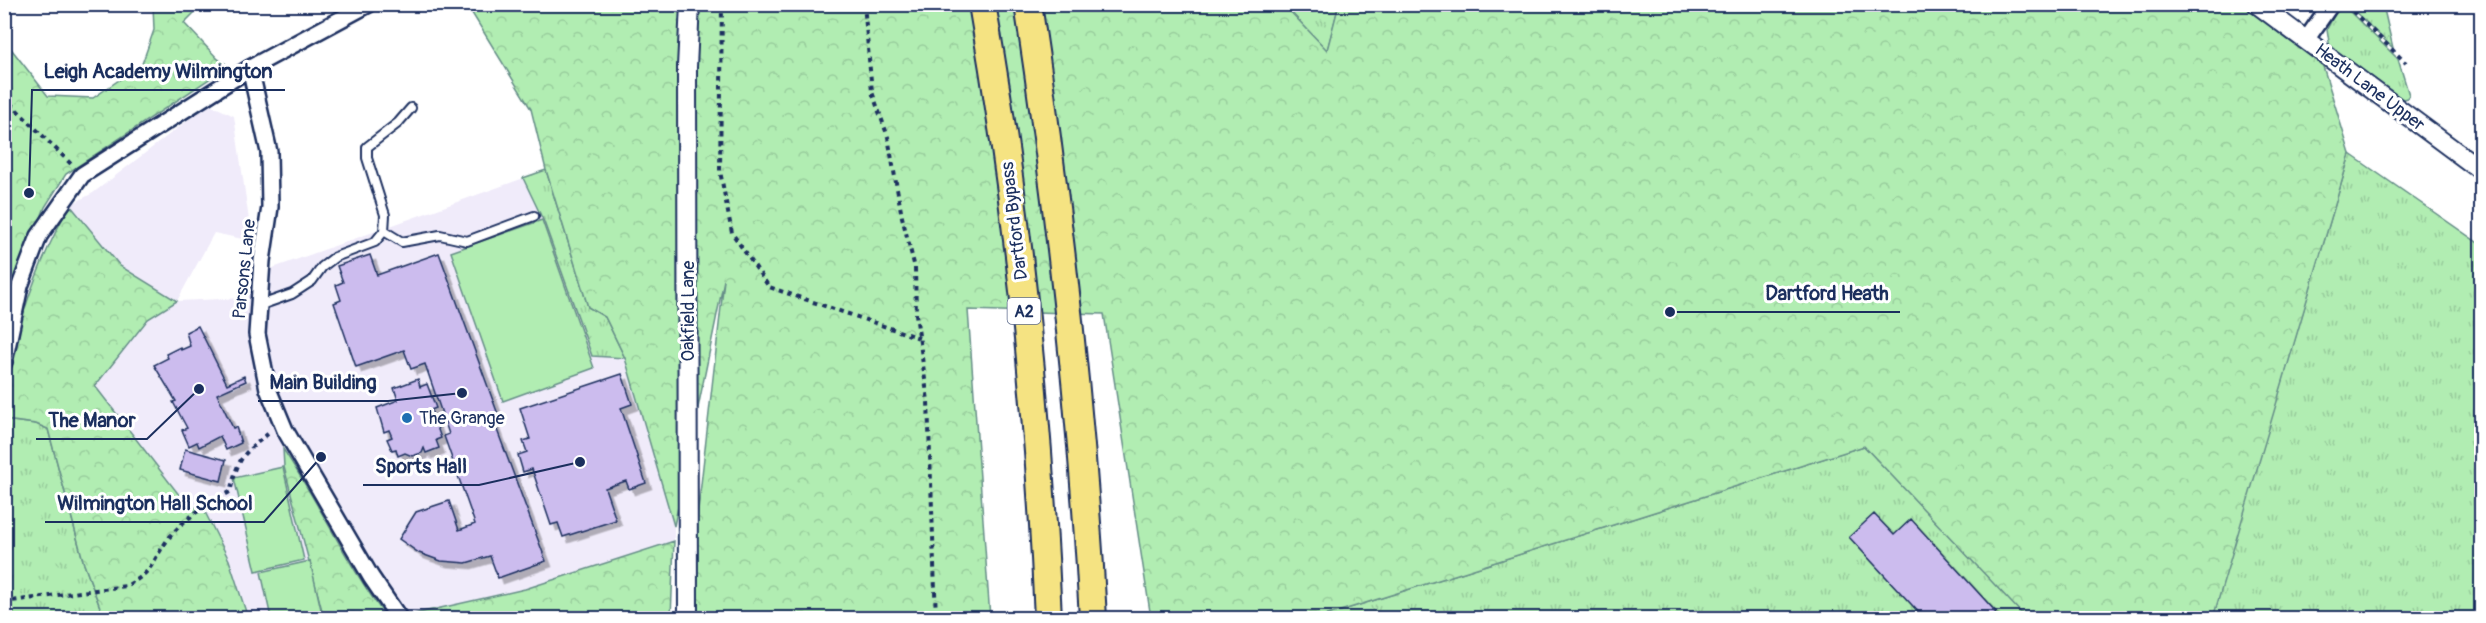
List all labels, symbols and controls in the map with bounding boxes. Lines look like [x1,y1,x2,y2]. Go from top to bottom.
street label: Heath Lane Upper [2310,38,2430,137]
callout: Leigh Academy Wilmington [32,52,285,90]
text: Leigh Academy Wilmington [43,59,273,84]
street label: Dartford Bypass [996,161,1033,281]
street label: Parsons Lane [228,218,261,320]
street label: Oakfield Lane [677,261,700,361]
callout: Dartford Heath [1753,274,1900,312]
text: Dartford Heath [1765,281,1889,306]
road number: A2 [1008,298,1040,324]
callout: Main Building [258,363,388,401]
text: Main Building [270,370,376,395]
callout: The Manor [36,401,147,439]
place label: The Grange [419,407,505,430]
text: The Manor [47,408,137,433]
marker: The Grange [400,411,414,425]
callout: Sports Hall [363,447,479,485]
text: Sports Hall [375,454,467,479]
callout: Wilmington Hall School [45,484,264,522]
text: Wilmington Hall School [57,491,253,516]

